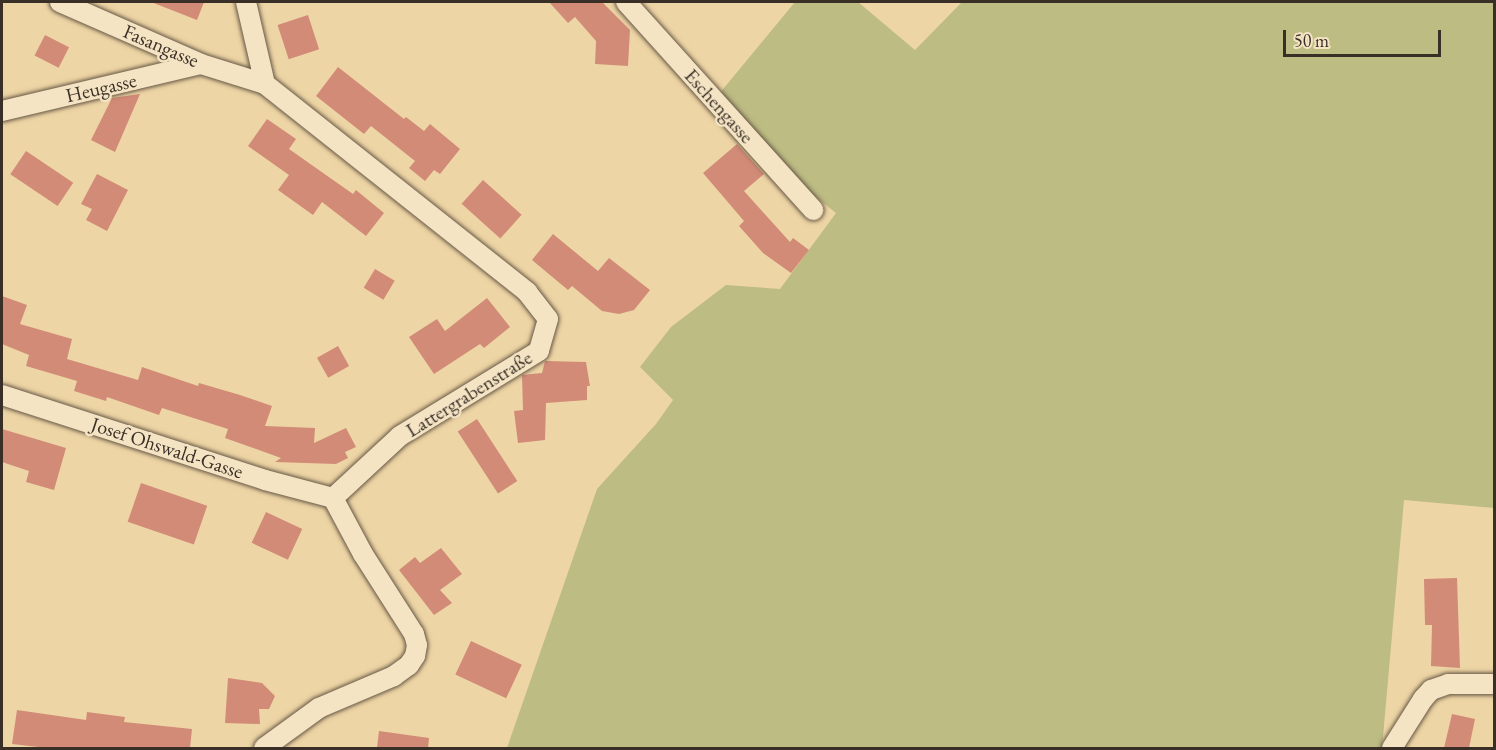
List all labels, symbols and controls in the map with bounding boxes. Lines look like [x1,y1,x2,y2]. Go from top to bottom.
scale bar [1286,18,1444,56]
street label: Fasangasse [119,19,203,73]
text: 50 m [1294,29,1329,52]
street label: Eschengasse [679,64,759,148]
street label: Heugasse [63,68,139,108]
street label: Lattergrabenstraße [402,346,536,442]
street label: Josef Ohswald-Gasse [88,412,246,484]

